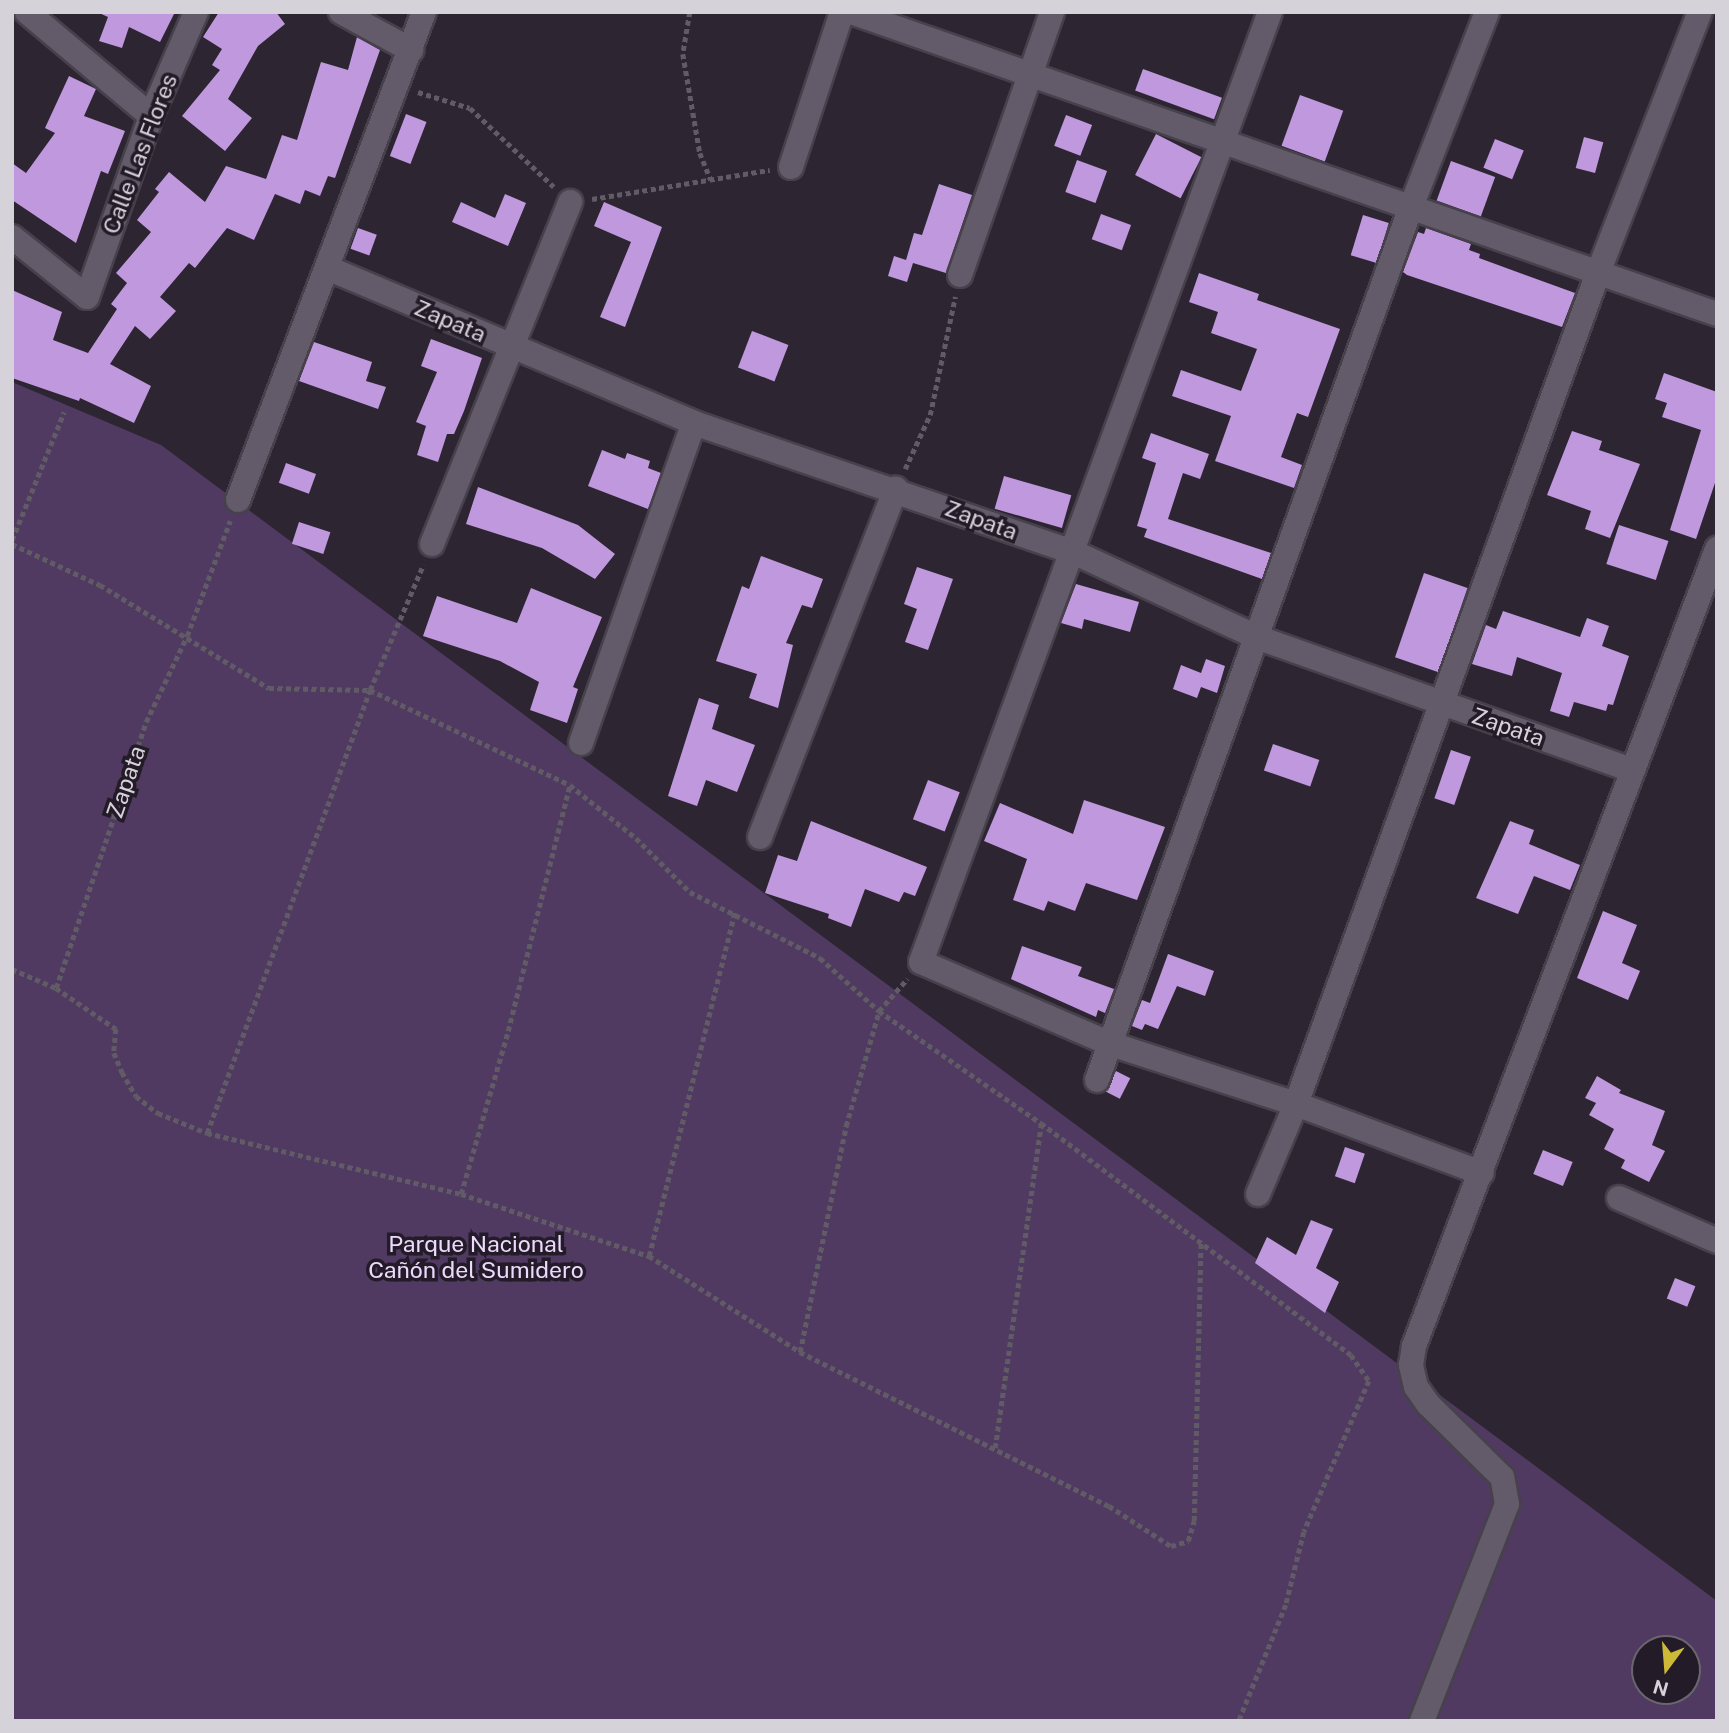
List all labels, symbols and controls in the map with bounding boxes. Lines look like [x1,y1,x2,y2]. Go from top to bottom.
street label: Calle Las Flores [97,70,183,238]
street label: Zapata [410,294,490,348]
street label: Zapata [941,494,1021,546]
street label: Zapata [1468,702,1548,752]
street label: Zapata [101,742,151,822]
park label: Parque Nacional Cañón del Sumidero [368,1230,584,1284]
north arrow [1631,1635,1701,1705]
text: N [1651,1676,1671,1701]

